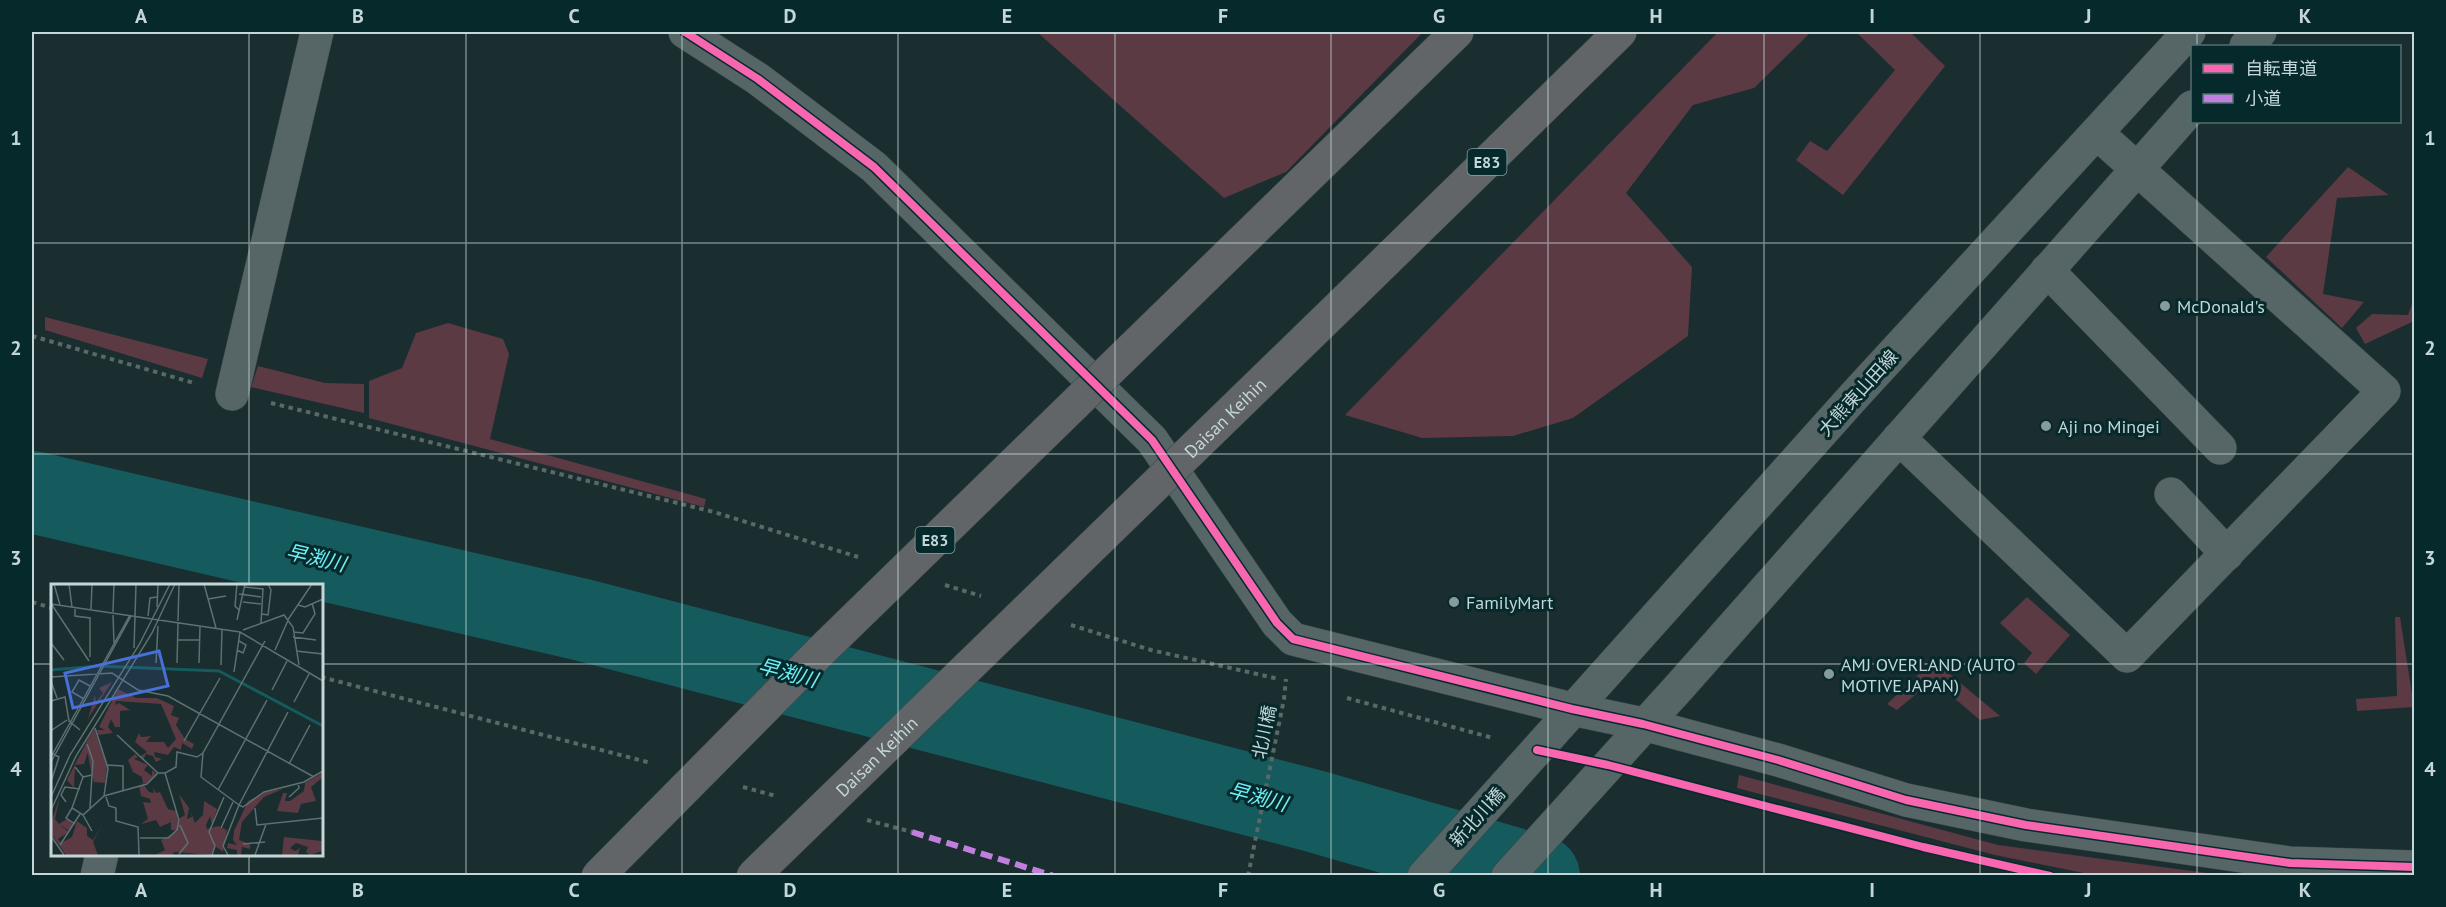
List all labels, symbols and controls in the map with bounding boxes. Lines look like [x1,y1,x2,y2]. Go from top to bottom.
text: A [135,3,148,29]
text: B [352,3,364,29]
text: C [568,3,580,29]
text: D [784,3,797,29]
text: E [1002,3,1012,29]
text: F [1218,3,1228,29]
text: G [1433,3,1445,29]
text: H [1649,3,1663,29]
text: I [1869,3,1875,29]
text: J [2084,3,2091,29]
text: K [2299,3,2312,29]
legend [2191,45,2401,123]
text: 自転車道 [2245,57,2317,80]
text: 小道 [2245,87,2281,110]
text: 1 [10,125,22,151]
text: 1 [2424,125,2436,151]
road number: E83 [1468,149,1506,175]
place label: McDonald's [2177,295,2265,318]
marker: McDonald's [2158,299,2172,313]
text: 2 [10,335,22,361]
text: 2 [2424,335,2436,361]
street label: 大熊東山田線 [1813,345,1903,441]
street label: Daisan Keihin [1179,372,1271,462]
place label: Aji no Mingei [2058,415,2160,438]
marker: Aji no Mingei [2039,419,2053,433]
road number: E83 [916,527,954,553]
water label: 早渕川 [284,539,350,578]
text: 3 [10,545,22,571]
text: 3 [2424,545,2436,571]
inset map [51,584,322,856]
place label: FamilyMart [1466,591,1553,614]
marker: FamilyMart [1447,595,1461,609]
water label: 早渕川 [756,653,822,694]
place label: AMJ OVERLAND (AUTO MOTIVE JAPAN) [1841,653,2016,697]
marker: AMJ OVERLAND (AUTO MOTIVE JAPAN) [1822,667,1836,681]
street label: 北川橋 [1247,703,1281,761]
street label: Daisan Keihin [831,711,922,801]
text: 4 [10,756,22,782]
text: 4 [2424,756,2436,782]
water label: 早渕川 [1226,777,1292,818]
street label: 新北川橋 [1444,783,1510,851]
text: A [135,877,148,903]
text: B [352,877,364,903]
text: C [568,877,580,903]
text: D [784,877,797,903]
text: E [1002,877,1012,903]
text: F [1218,877,1228,903]
text: G [1433,877,1445,903]
text: H [1649,877,1663,903]
text: I [1869,877,1875,903]
text: J [2084,877,2091,903]
text: K [2299,877,2312,903]

